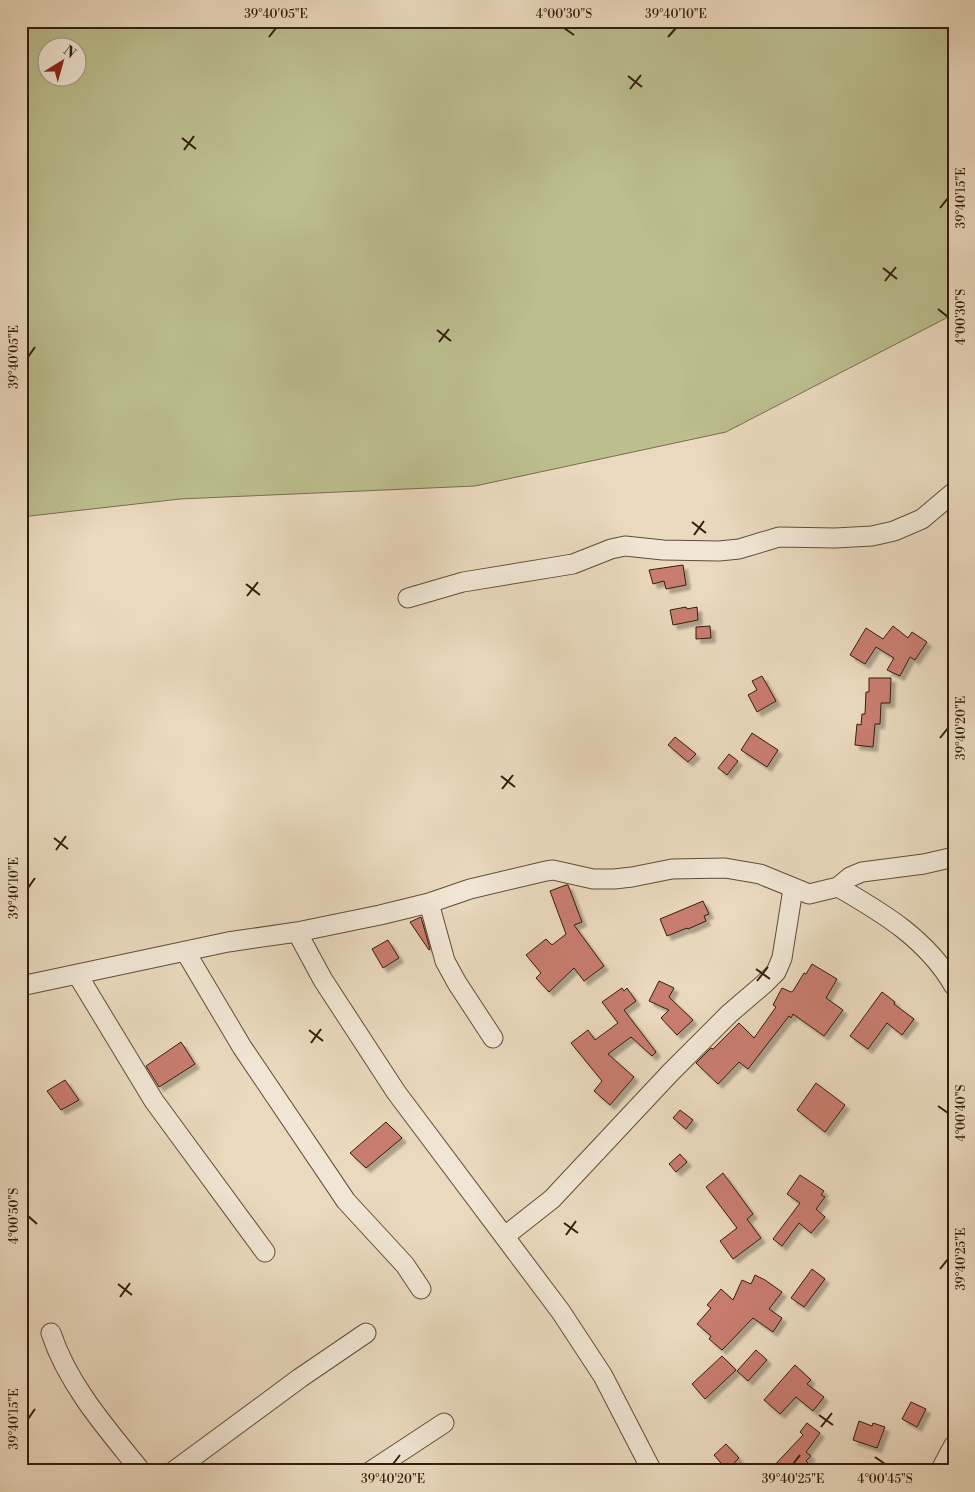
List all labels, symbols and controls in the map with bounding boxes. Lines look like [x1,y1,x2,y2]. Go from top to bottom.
text: 39°40'05"E [244,7,308,22]
text: 4°00'30"S [536,7,592,22]
text: 39°40'10"E [645,7,707,22]
north arrow [38,38,88,88]
text: N [59,42,79,63]
text: 39°40'15"E [954,168,969,228]
text: 4°00'30"S [954,289,969,345]
text: 39°40'05"E [7,325,22,389]
text: 39°40'20"E [954,696,969,760]
text: 39°40'10"E [7,857,22,919]
text: 4°00'40"S [954,1084,969,1141]
text: 4°00'50"S [7,1188,22,1244]
text: 39°40'25"E [954,1228,969,1290]
text: 39°40'15"E [7,1389,22,1449]
text: 39°40'20"E [361,1472,425,1487]
text: 39°40'25"E [762,1472,824,1487]
text: 4°00'45"S [857,1472,913,1487]

